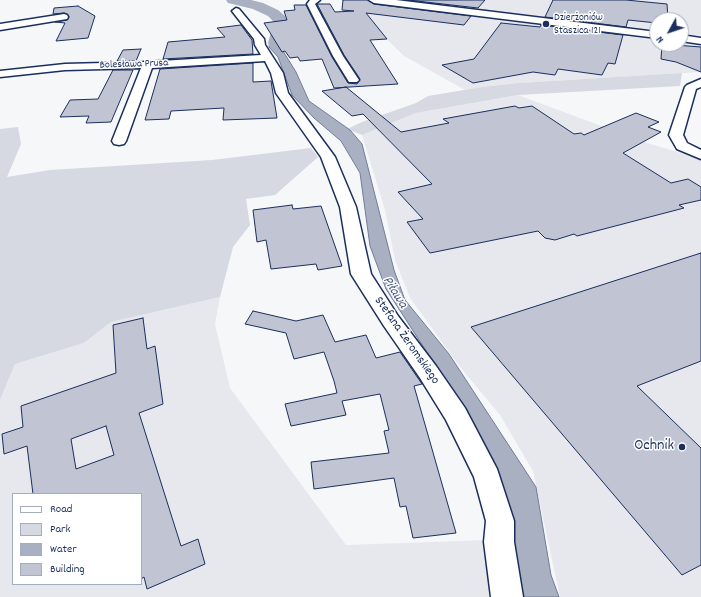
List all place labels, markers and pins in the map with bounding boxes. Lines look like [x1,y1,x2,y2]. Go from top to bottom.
place label: Dzierżoniów Staszica 121 [554,11,603,37]
marker: Dzierżoniów Staszica 121 [541,19,551,29]
place label: Ochnik [634,437,674,457]
marker: Ochnik [677,442,687,452]

